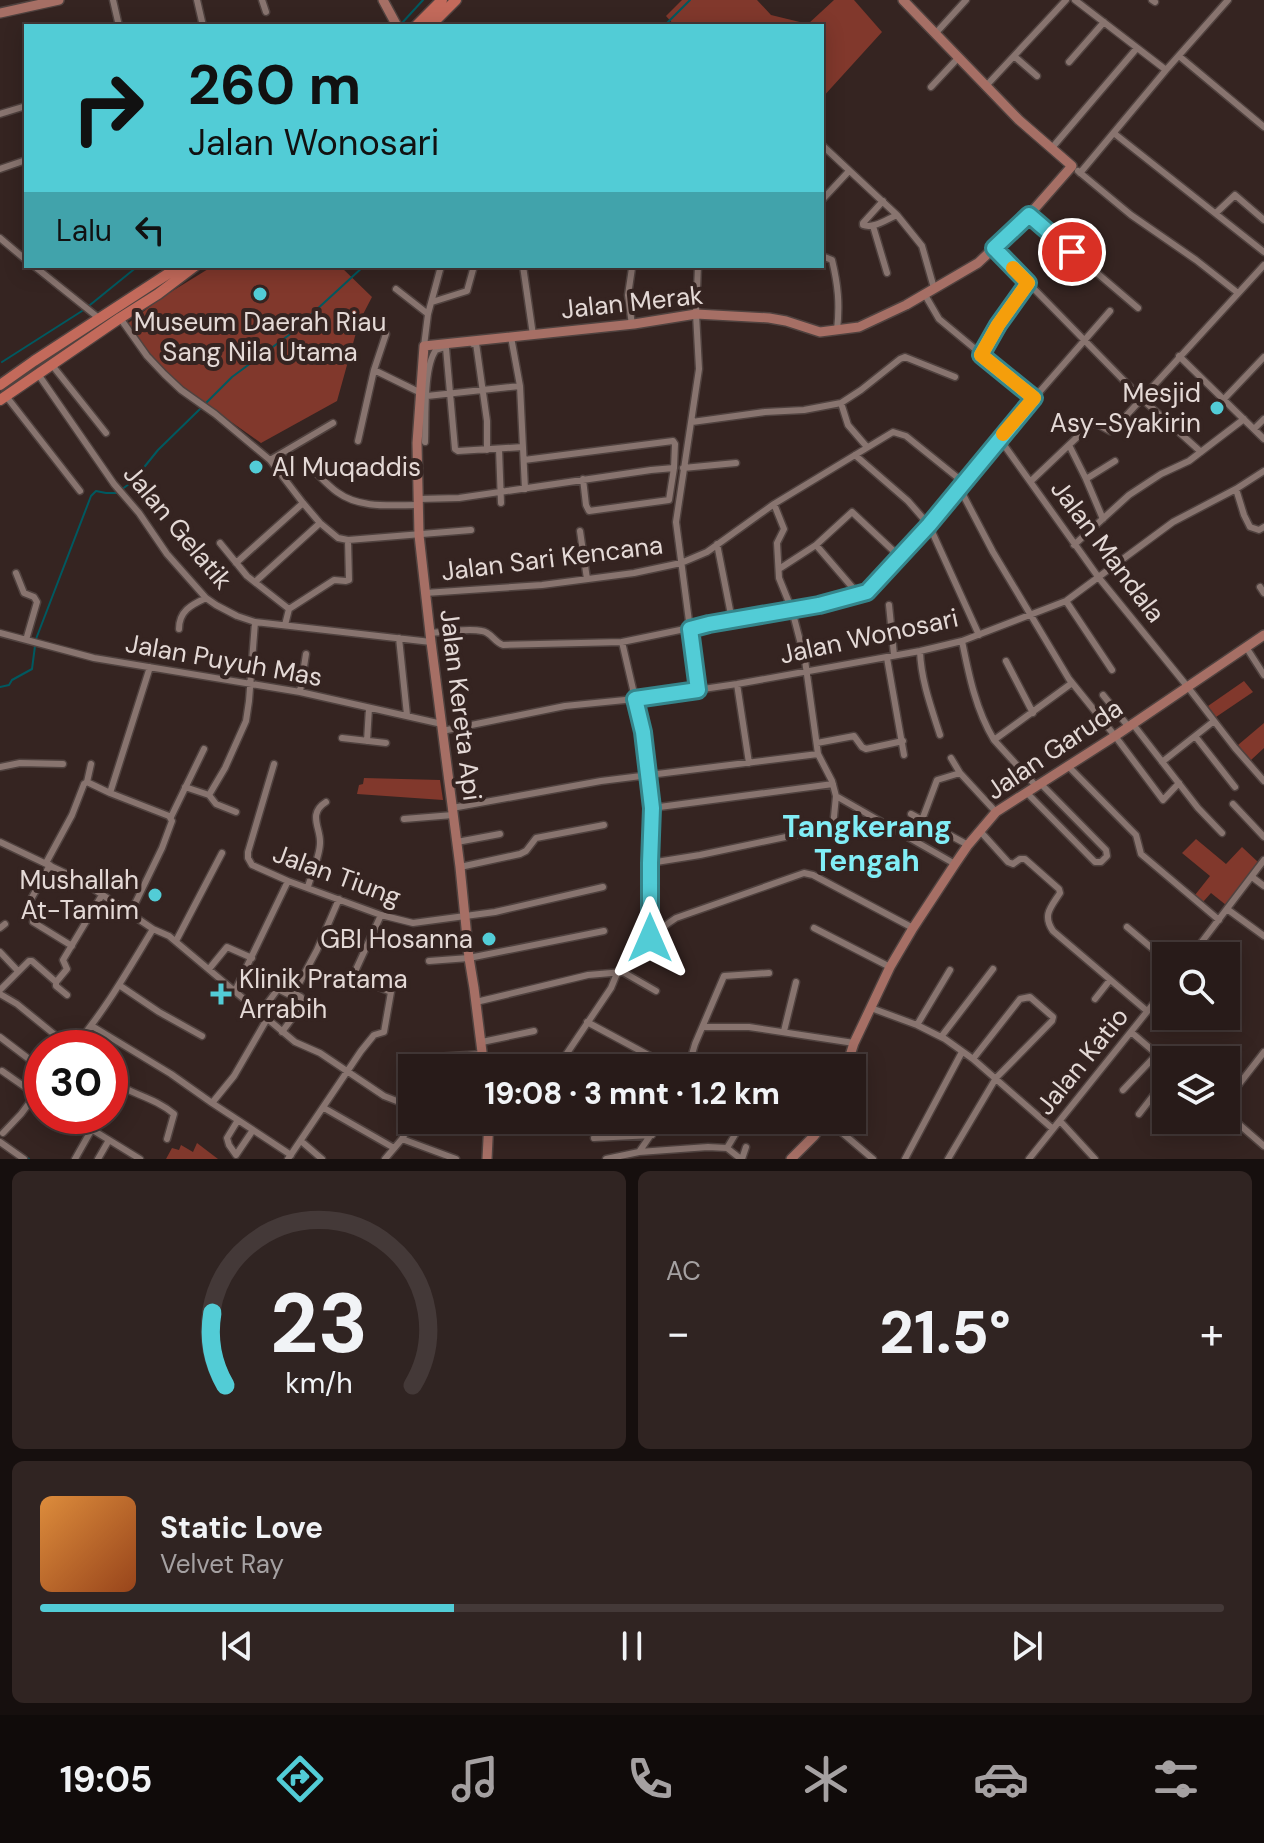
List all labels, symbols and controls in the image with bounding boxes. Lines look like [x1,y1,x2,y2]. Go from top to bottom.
text: 260 m [188,48,361,121]
icon: right [56,56,160,160]
text: Jalan Wonosari [188,119,439,166]
icon: left [128,208,172,252]
text: Lalu [56,211,112,250]
pin [1038,218,1106,286]
icon: arrive [1050,230,1094,274]
street label: Jalan Merak [559,278,705,326]
marker: Museum Daerah Riau Sang Nila Utama [251,285,269,303]
place label: Museum Daerah Riau Sang Nila Utama [134,305,386,369]
place label: Mesjid Asy-Syakirin [1050,376,1201,440]
marker: Mesjid Asy-Syakirin [1208,399,1226,417]
place label: Al Muqaddis [272,450,421,484]
street label: Jalan Gelatik [116,458,240,596]
marker: Al Muqaddis [247,458,265,476]
street label: Jalan Mandala [1043,473,1173,629]
street label: Jalan Sari Kencana [439,528,665,588]
street label: Jalan Wonosari [777,600,961,672]
street label: Jalan Kereta Api [432,607,490,803]
street label: Jalan Puyuh Mas [123,626,325,694]
street label: Jalan Garuda [979,691,1129,807]
district label: Tangkerang Tengah [782,807,952,880]
street label: Jalan Tiung [268,836,406,914]
place label: Mushallah At-Tamim [19,863,139,927]
marker: Mushallah At-Tamim [146,886,164,904]
position arrow [608,896,692,980]
place label: GBI Hosanna [320,922,473,956]
marker: GBI Hosanna [480,930,498,948]
map controls [1152,942,1240,1134]
button: search [1152,942,1240,1030]
place label: Klinik Pratama Arrabih [239,962,408,1026]
marker: Klinik Pratama Arrabih [210,983,232,1005]
street label: Jalan Katio [1028,1000,1136,1122]
speed limit sign: 30 [24,1030,128,1134]
button: layers [1152,1046,1240,1134]
text: 19:08 · 3 mnt · 1.2 km [484,1074,780,1113]
text: AC [666,1254,701,1288]
text: 23 [270,1269,368,1378]
text: 21.5° [879,1293,1011,1372]
text: − [666,1304,690,1362]
text: + [1200,1304,1224,1362]
text: km/h [285,1365,353,1402]
text: Static Love [160,1508,323,1547]
text: Velvet Ray [160,1547,284,1581]
icon: previous [215,1624,259,1668]
icon: pause [610,1624,654,1668]
icon: next [1005,1624,1049,1668]
icon: directions [272,1751,328,1807]
icon: music [447,1751,503,1807]
icon: phone [622,1751,678,1807]
icon: climate [798,1751,854,1807]
icon: car [973,1751,1029,1807]
icon: filters [1148,1751,1204,1807]
text: 19:05 [60,1756,153,1803]

